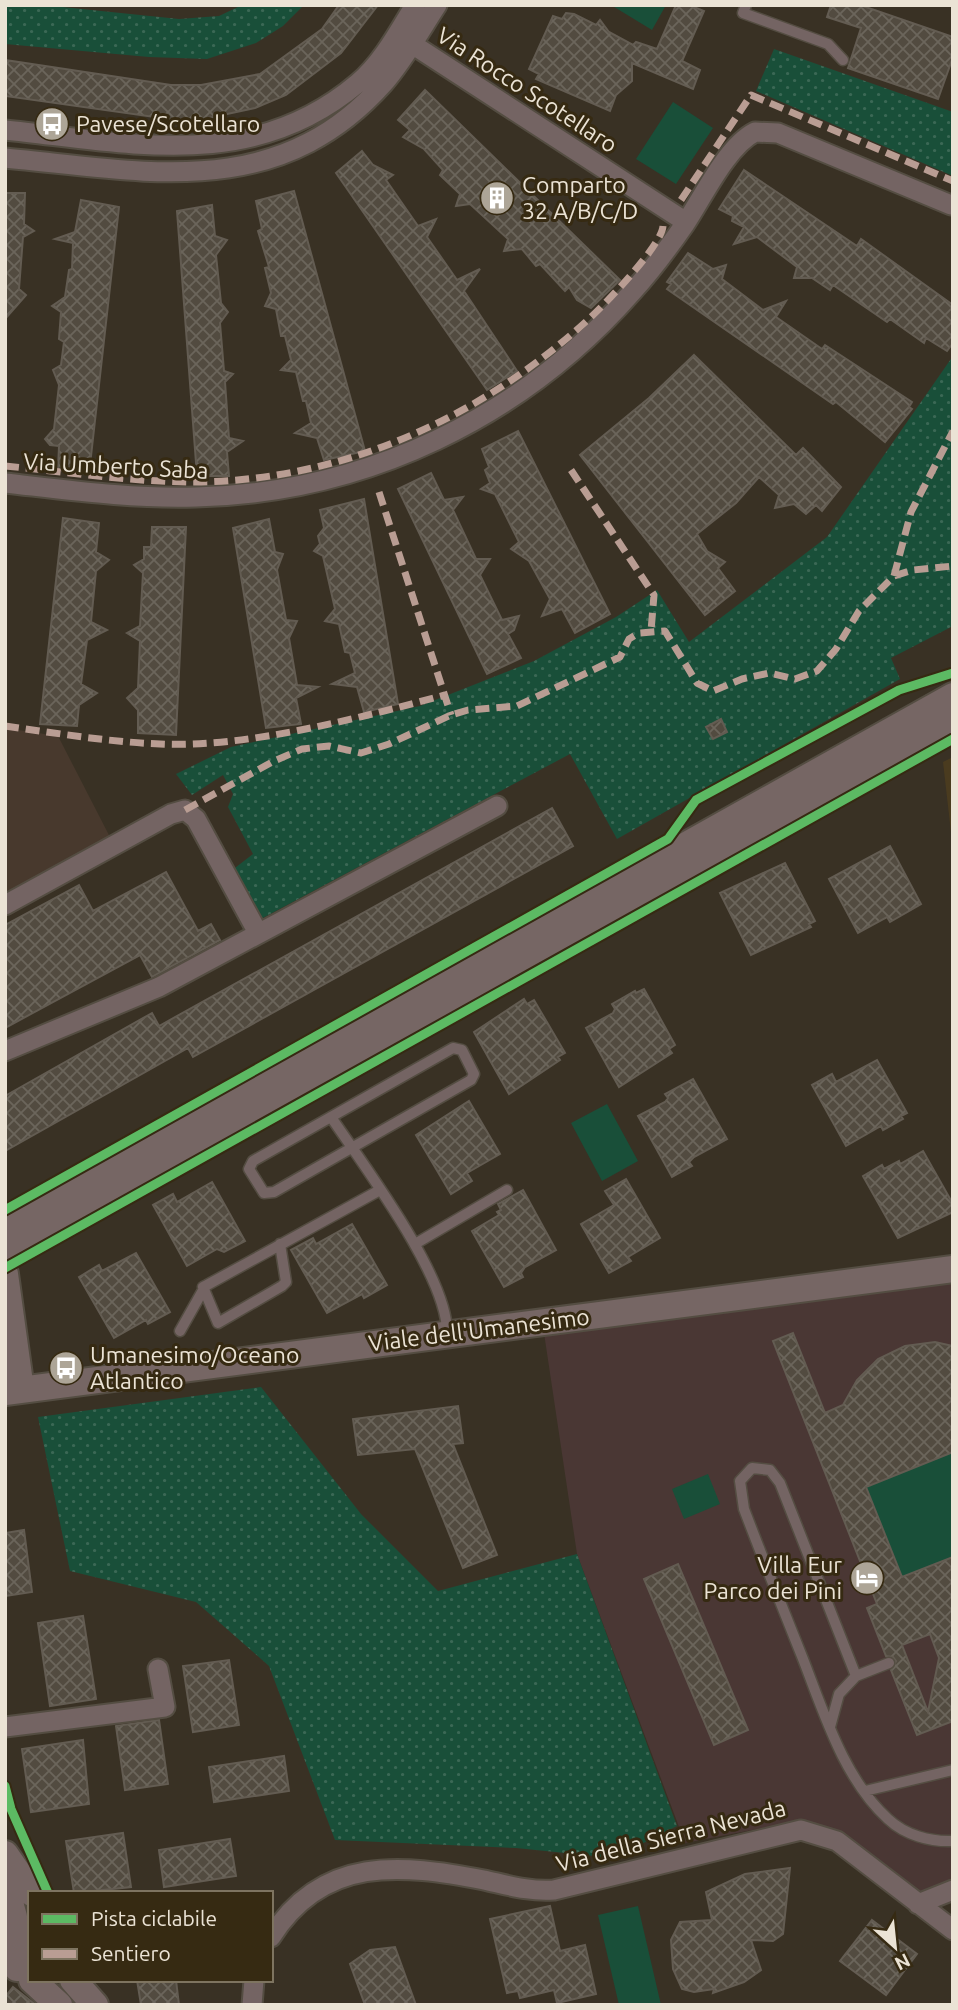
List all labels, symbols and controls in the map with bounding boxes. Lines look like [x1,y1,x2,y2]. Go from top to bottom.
street label: Via Rocco Scotellaro [433,22,622,157]
bus stop icon: Pavese/Scotellaro [33,105,71,143]
place label: Pavese/Scotellaro [76,111,260,136]
place label: Comparto 32 A/B/C/D [522,172,638,223]
building icon: Comparto 32 A/B/C/D [478,179,516,217]
street label: Via Umberto Saba [23,448,209,483]
street label: Viale dell'Umanesimo [367,1304,591,1355]
place label: Umanesimo/Oceano Atlantico [90,1342,299,1393]
bus stop icon: Umanesimo/Oceano Atlantico [47,1349,85,1387]
place label: Villa Eur Parco dei Pini [704,1552,842,1603]
hotel icon: Villa Eur Parco dei Pini [848,1559,886,1597]
street label: Via della Sierra Nevada [554,1795,788,1876]
legend [28,1891,273,1982]
text: Pista ciclabile [91,1906,217,1930]
north arrow [860,1912,930,1982]
text: Sentiero [91,1941,171,1965]
text: N [891,1949,914,1975]

